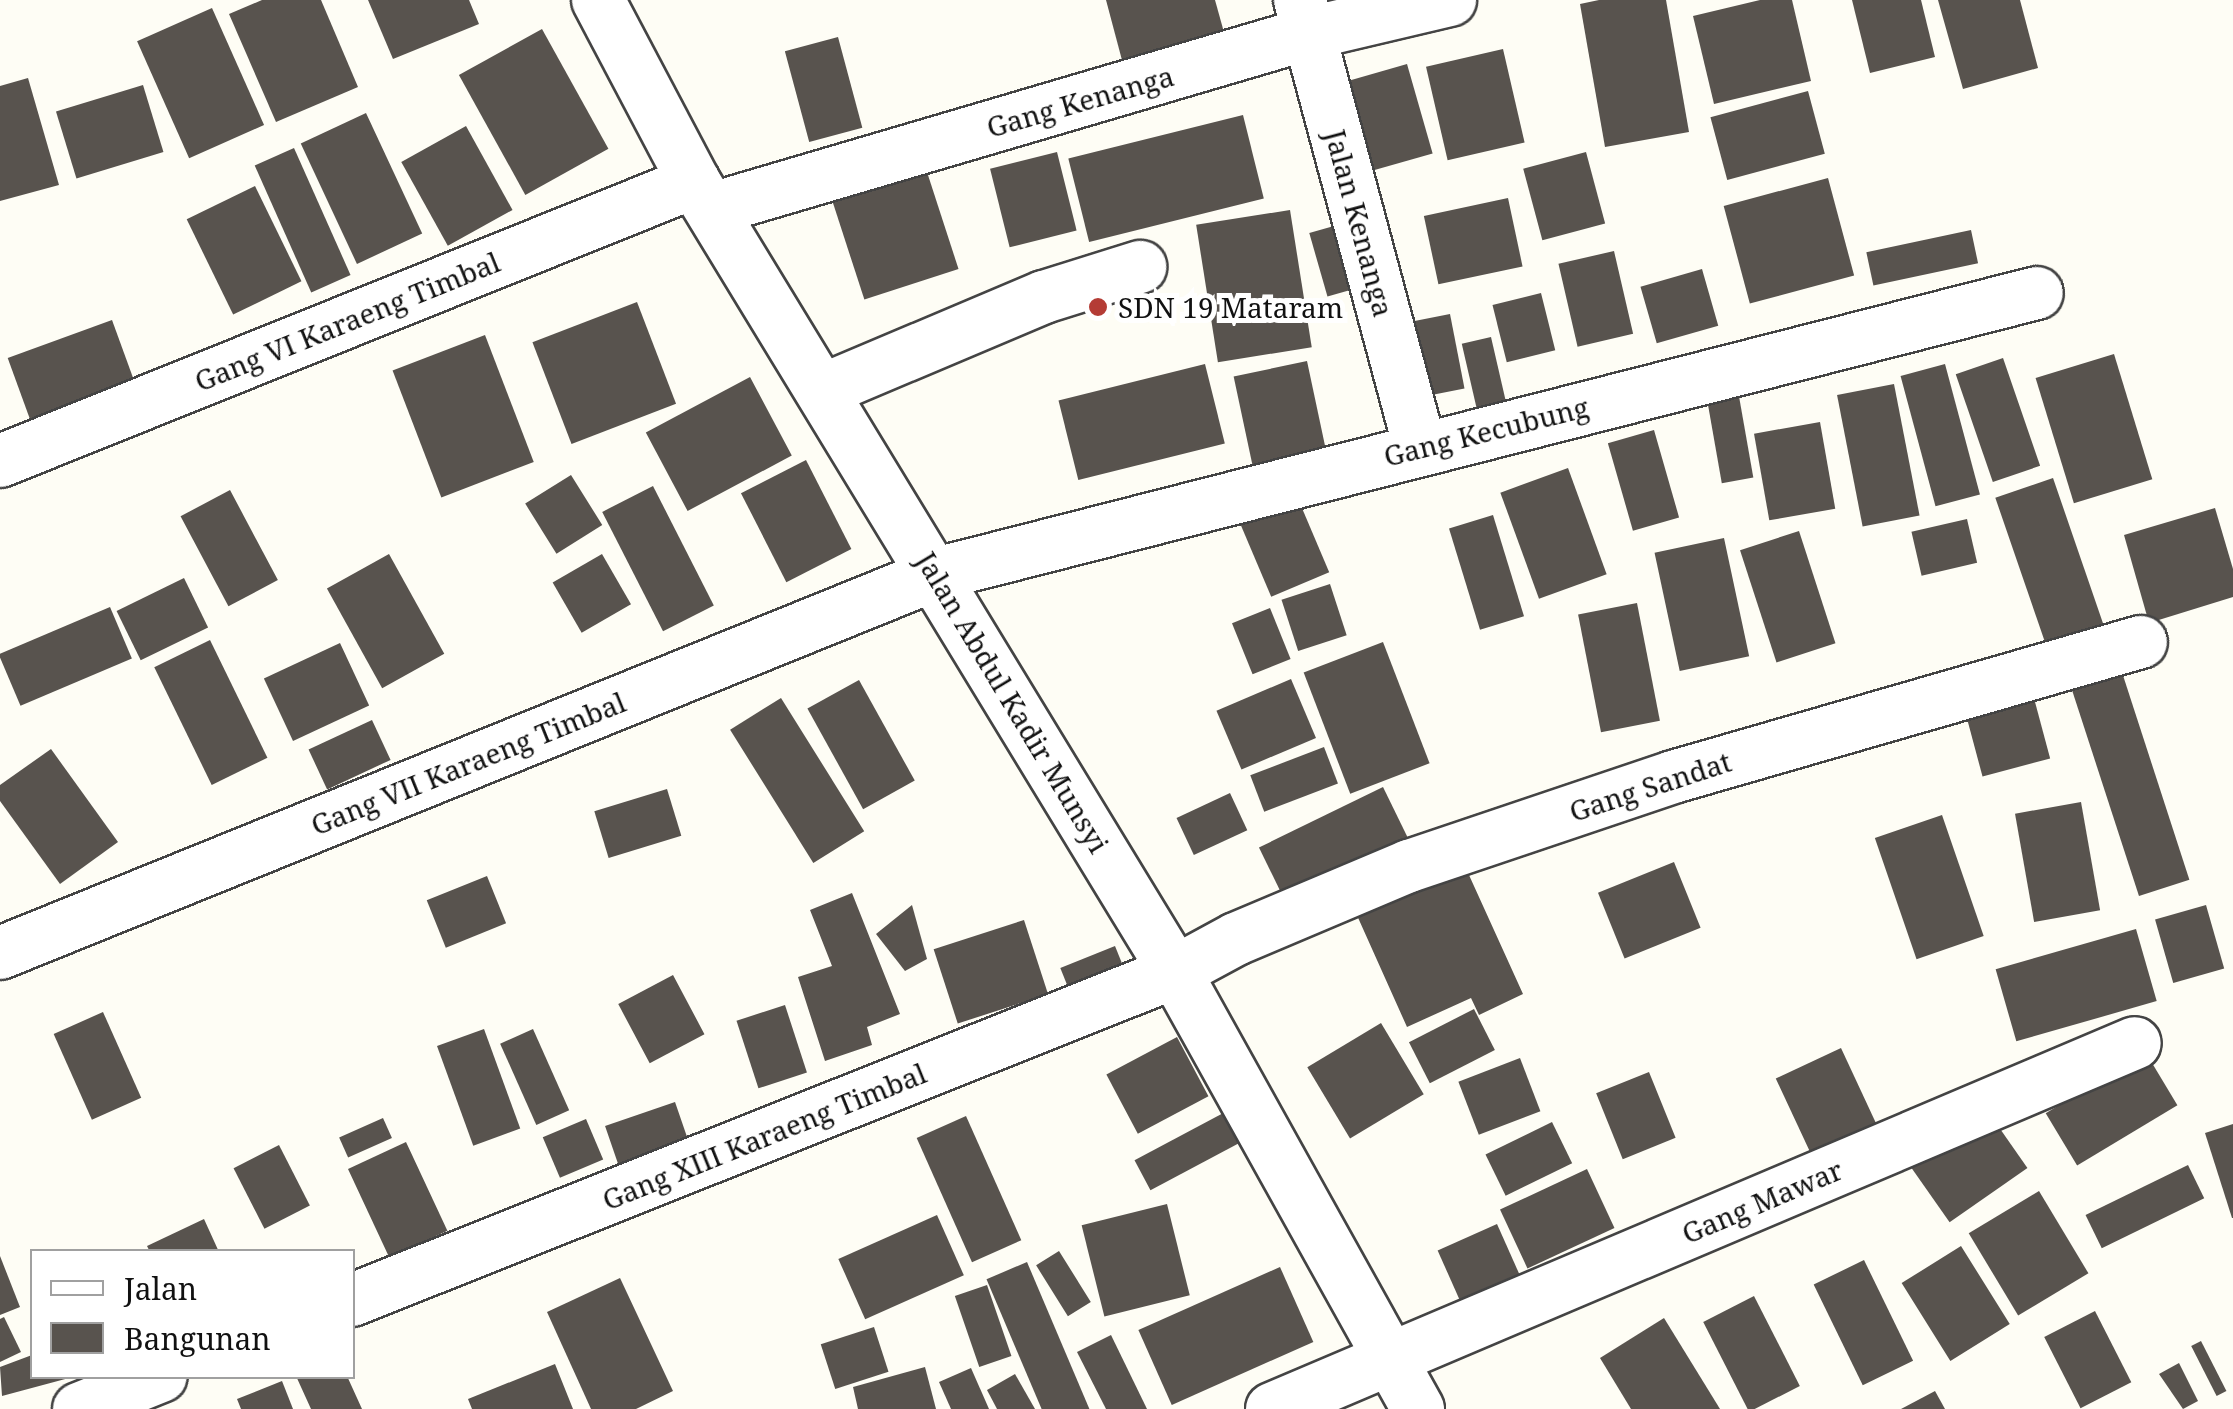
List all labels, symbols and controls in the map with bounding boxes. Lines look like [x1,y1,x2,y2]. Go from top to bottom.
street label: Gang Kenanga [983,58,1177,144]
street label: Jalan Kenanga [1319,126,1401,320]
street label: Gang VI Karaeng Timbal [190,244,504,398]
place label: SDN 19 Mataram [1118,290,1343,324]
marker: SDN 19 Mataram [1087,296,1109,318]
street label: Gang Kecubung [1380,389,1592,473]
street label: Jalan Abdul Kadir Munsyi [910,546,1116,858]
street label: Gang VII Karaeng Timbal [306,684,630,842]
street label: Gang Sandat [1565,744,1735,828]
street label: Gang XIII Karaeng Timbal [597,1056,931,1216]
street label: Gang Mawar [1677,1152,1847,1250]
legend [30,1249,355,1379]
text: Jalan [124,1268,197,1309]
text: Bangunan [124,1318,271,1359]

